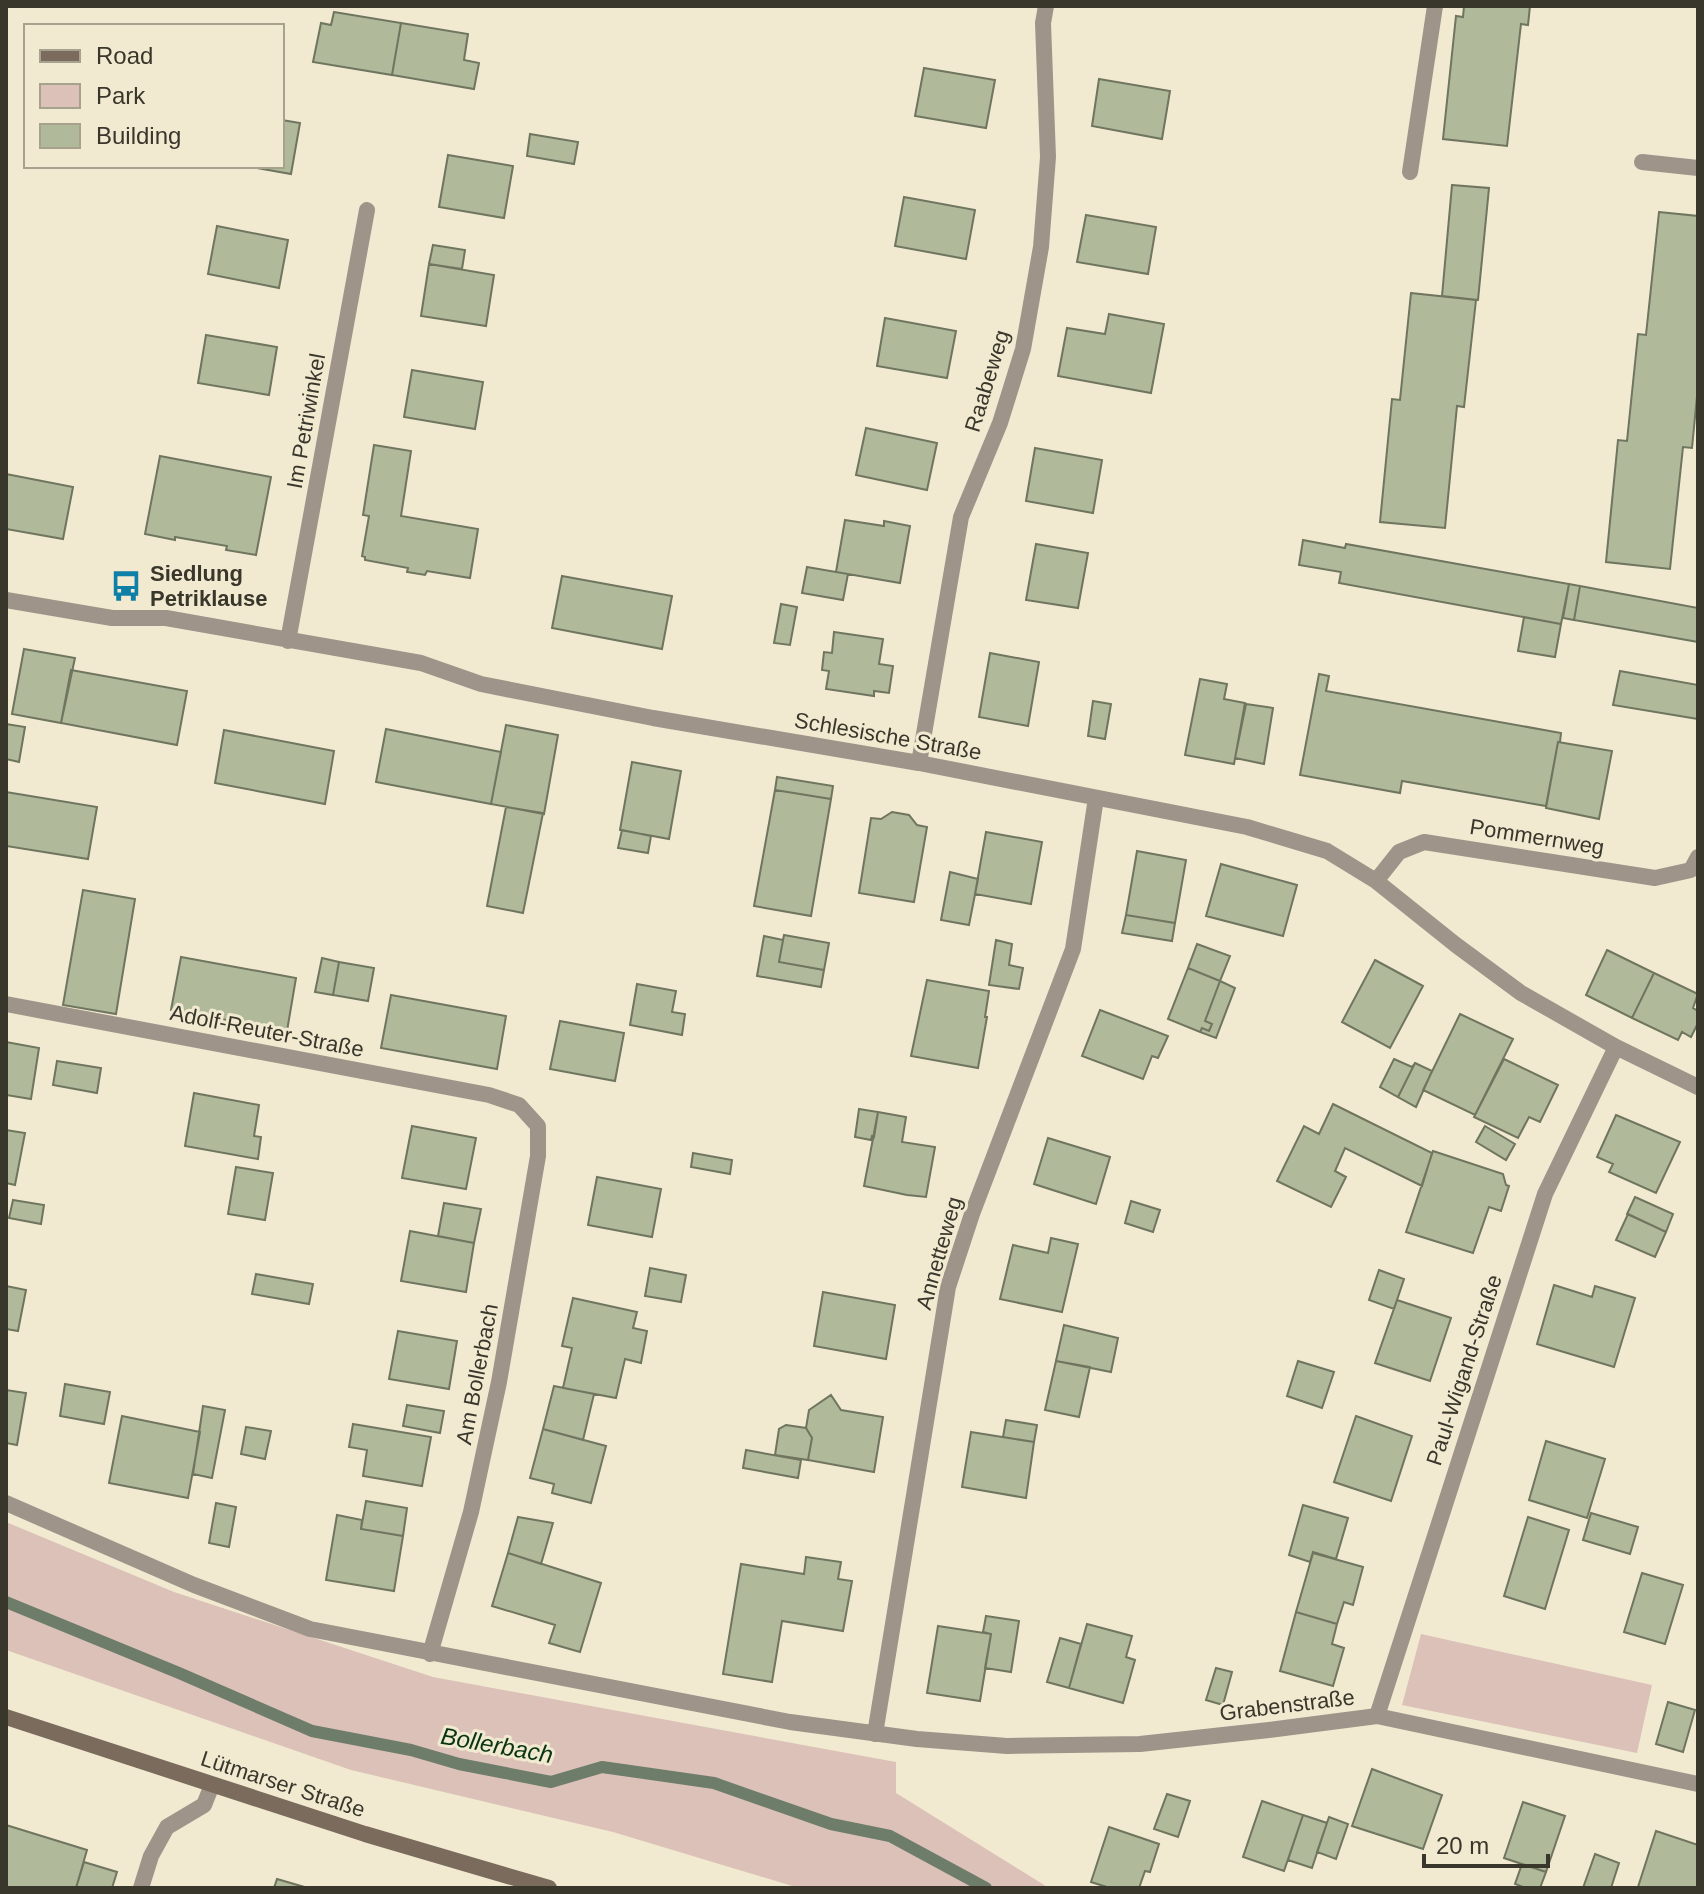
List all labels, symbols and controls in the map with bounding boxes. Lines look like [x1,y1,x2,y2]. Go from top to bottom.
legend [24,24,284,168]
text: Road [96,42,153,69]
text: Park [96,82,146,109]
text: Building [96,122,181,149]
street label: Raabeweg [960,327,1014,435]
street label: Im Petriwinkel [282,351,330,491]
place label: Siedlung Petriklause [150,561,267,611]
bus stop icon: Siedlung Petriklause [109,569,143,603]
street label: Schlesische Straße [793,707,983,765]
street label: Pommernweg [1468,814,1606,860]
street label: Adolf-Reuter-Straße [168,1000,366,1062]
street label: Annetteweg [911,1194,967,1312]
street label: Paul-Wigand-Straße [1421,1271,1507,1469]
street label: Am Bollerbach [451,1301,503,1447]
street label: Grabenstraße [1218,1684,1356,1726]
water label: Bollerbach [439,1722,555,1768]
street label: Lütmarser Straße [198,1746,368,1822]
scale bar [1424,1818,1548,1868]
text: 20 m [1436,1832,1489,1859]

